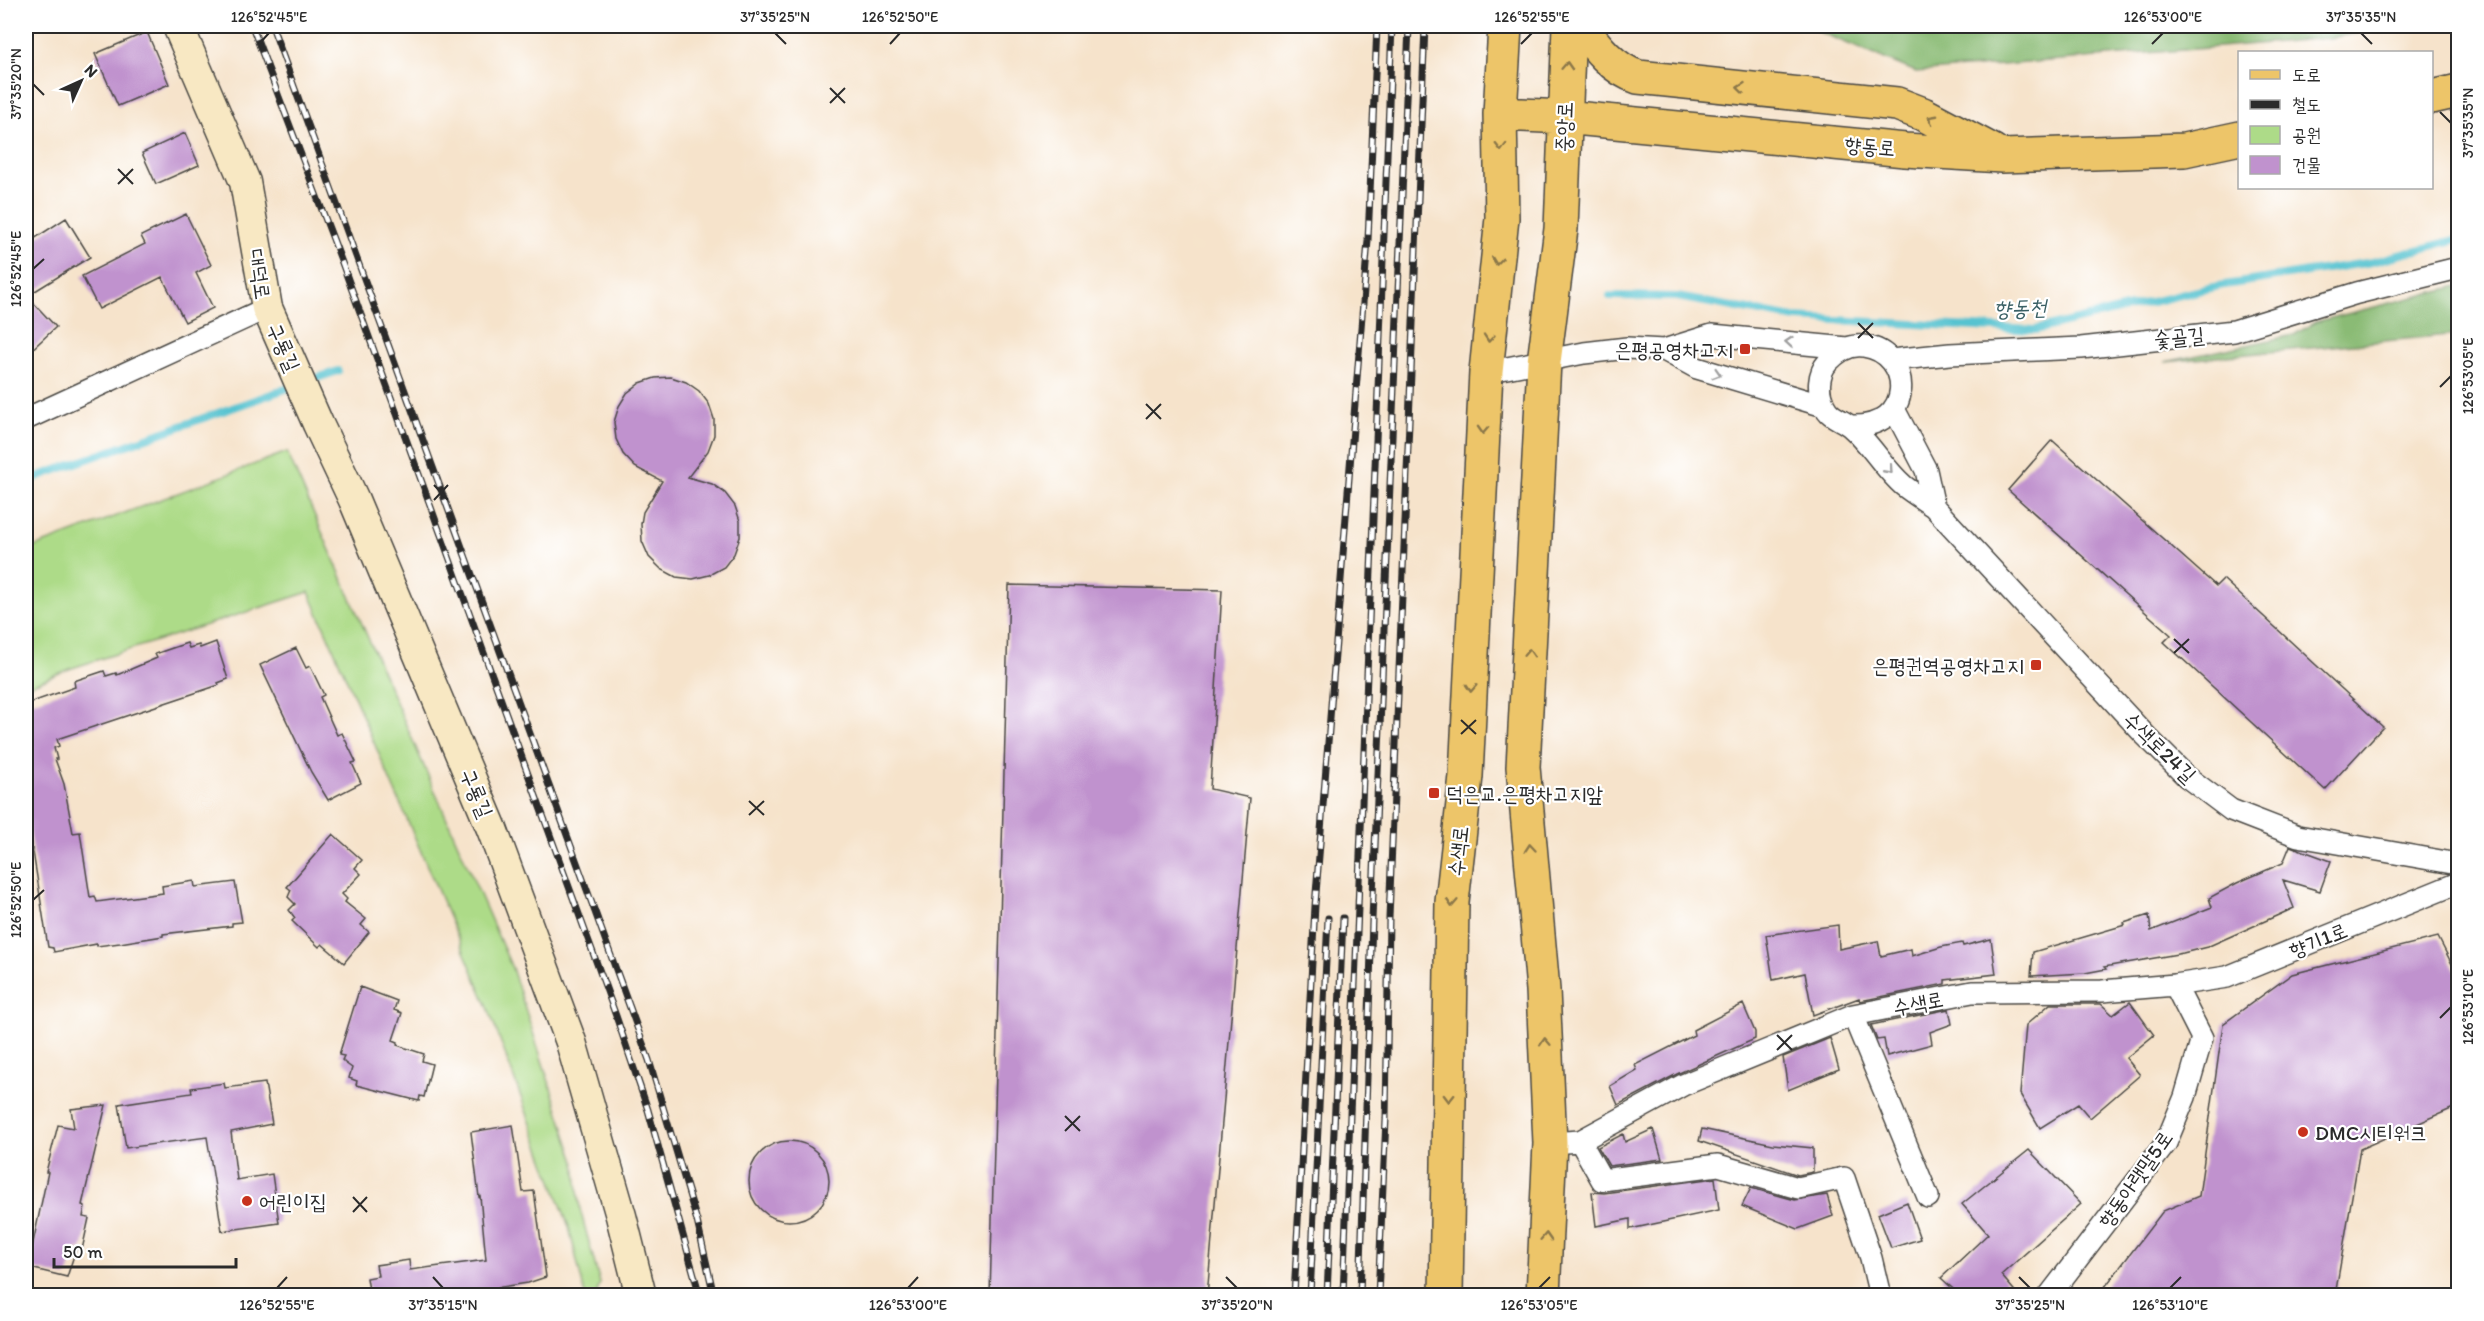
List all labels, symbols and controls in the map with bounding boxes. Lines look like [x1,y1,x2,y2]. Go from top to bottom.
text: 126°52'45"E [231,8,307,26]
text: 37°35'25"N [740,8,810,26]
text: 126°52'50"E [862,8,938,26]
text: 126°52'55"E [1494,8,1570,26]
text: 126°53'00"E [2124,8,2202,26]
text: 37°35'35"N [2326,8,2396,26]
text: 37°35'20"N [7,48,25,120]
north arrow [51,51,111,111]
legend [2238,51,2433,189]
text: N [81,60,102,81]
one-way arrow [1560,62,1573,71]
text: 도로 [2292,64,2321,86]
one-way arrow [1736,82,1745,95]
text: 37°35'35"N [2459,88,2477,158]
text: 철도 [2292,94,2321,116]
street label: 중앙로 [1551,101,1577,153]
one-way arrow [1927,114,1938,126]
text: 공원 [2292,124,2321,146]
street label: 향동로 [1844,131,1896,161]
one-way arrow [1495,142,1507,151]
text: 건물 [2292,154,2321,176]
text: 126°52'45"E [7,231,25,307]
street label: 대덕로 [244,247,276,301]
one-way arrow [1491,256,1503,265]
water label: 향동천 [1993,294,2049,322]
street label: 구룡길 [262,319,306,375]
street label: 숯골길 [2152,322,2206,352]
one-way arrow [1483,333,1496,342]
one-way arrow [1784,336,1793,349]
place label: 은평공영차고지 [1615,337,1733,362]
text: 126°53'05"E [2459,338,2477,414]
marker: 은평공영차고지 [1738,342,1752,356]
one-way arrow [1711,367,1722,379]
one-way arrow [1477,425,1490,434]
one-way arrow [1882,463,1893,474]
one-way arrow [1522,649,1535,658]
place label: 은평권역공영차고지 [1872,653,2024,678]
marker: 은평권역공영차고지 [2029,658,2043,672]
one-way arrow [1464,683,1477,692]
street label: 수색로24길 [2118,706,2202,788]
street label: 구룡길 [456,765,498,821]
place label: 덕은교.은평차고지앞 [1446,781,1603,806]
marker: 덕은교.은평차고지앞 [1427,786,1441,800]
street label: 수색로 [1443,824,1473,878]
one-way arrow [1524,843,1537,852]
text: 126°52'50"E [7,862,25,938]
one-way arrow [1446,898,1459,907]
street label: 향기1로 [2285,917,2351,963]
text: 126°53'10"E [2459,969,2477,1045]
street label: 수색로 [1891,986,1945,1020]
one-way arrow [1539,1038,1552,1047]
one-way arrow [1442,1093,1455,1102]
place label: DMC시티워크 [2315,1120,2427,1145]
marker: DMC시티워크 [2296,1125,2310,1139]
street label: 향동아랫말5로 [2093,1126,2177,1232]
place label: 어린이집 [259,1189,327,1214]
marker: 어린이집 [240,1194,254,1208]
scale bar [54,1231,236,1269]
one-way arrow [1539,1233,1552,1242]
text: 50 m [63,1241,103,1263]
text: 126°52'55"E [239,1296,315,1314]
text: 37°35'15"N [408,1296,478,1314]
text: 126°53'00"E [869,1296,947,1314]
text: 37°35'20"N [1201,1296,1273,1314]
text: 126°53'05"E [1501,1296,1577,1314]
text: 37°35'25"N [1995,1296,2065,1314]
text: 126°53'10"E [2132,1296,2208,1314]

